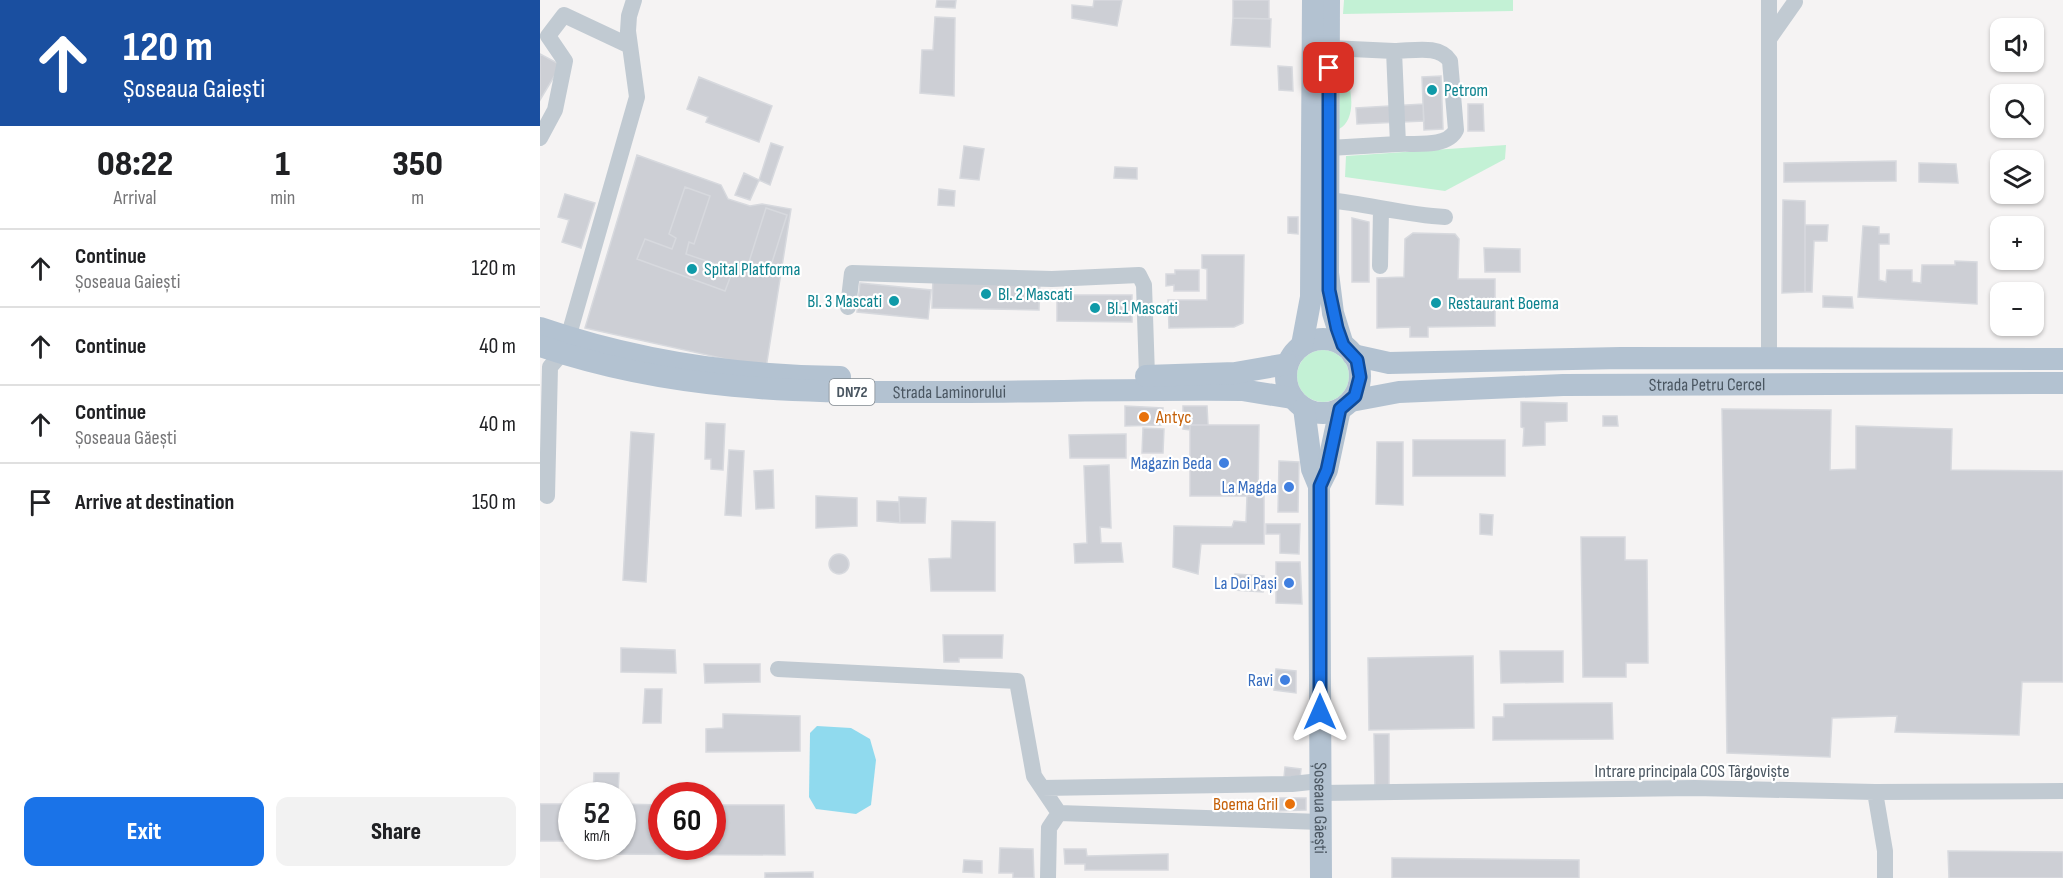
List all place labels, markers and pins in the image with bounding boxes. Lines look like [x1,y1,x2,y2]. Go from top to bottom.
pin [1303,42,1354,93]
place label: Petrom [1444,80,1488,101]
marker: Petrom [1425,83,1439,97]
place label: Spital Platforma [704,259,800,280]
marker: Spital Platforma [685,262,699,276]
place label: Bl. 2 Mascati [998,284,1073,305]
marker: Bl. 2 Mascati [979,287,993,301]
place label: Bl. 3 Mascati [807,291,882,312]
place label: Restaurant Boema [1448,293,1559,314]
marker: Bl. 3 Mascati [887,294,901,308]
marker: Restaurant Boema [1429,296,1443,310]
place label: Bl.1 Mascati [1107,298,1178,319]
marker: Bl.1 Mascati [1088,301,1102,315]
place label: Antyc [1155,407,1191,428]
marker: Antyc [1137,410,1151,424]
place label: Magazin Beda [1130,453,1212,474]
marker: Magazin Beda [1217,456,1231,470]
place label: La Magda [1221,477,1277,498]
marker: La Magda [1282,480,1296,494]
place label: La Doi Pași [1214,573,1277,594]
marker: La Doi Pași [1282,576,1296,590]
place label: Ravi [1248,670,1273,691]
marker: Ravi [1278,673,1292,687]
place label: Boema Gril [1213,794,1278,815]
marker: Boema Gril [1283,797,1297,811]

